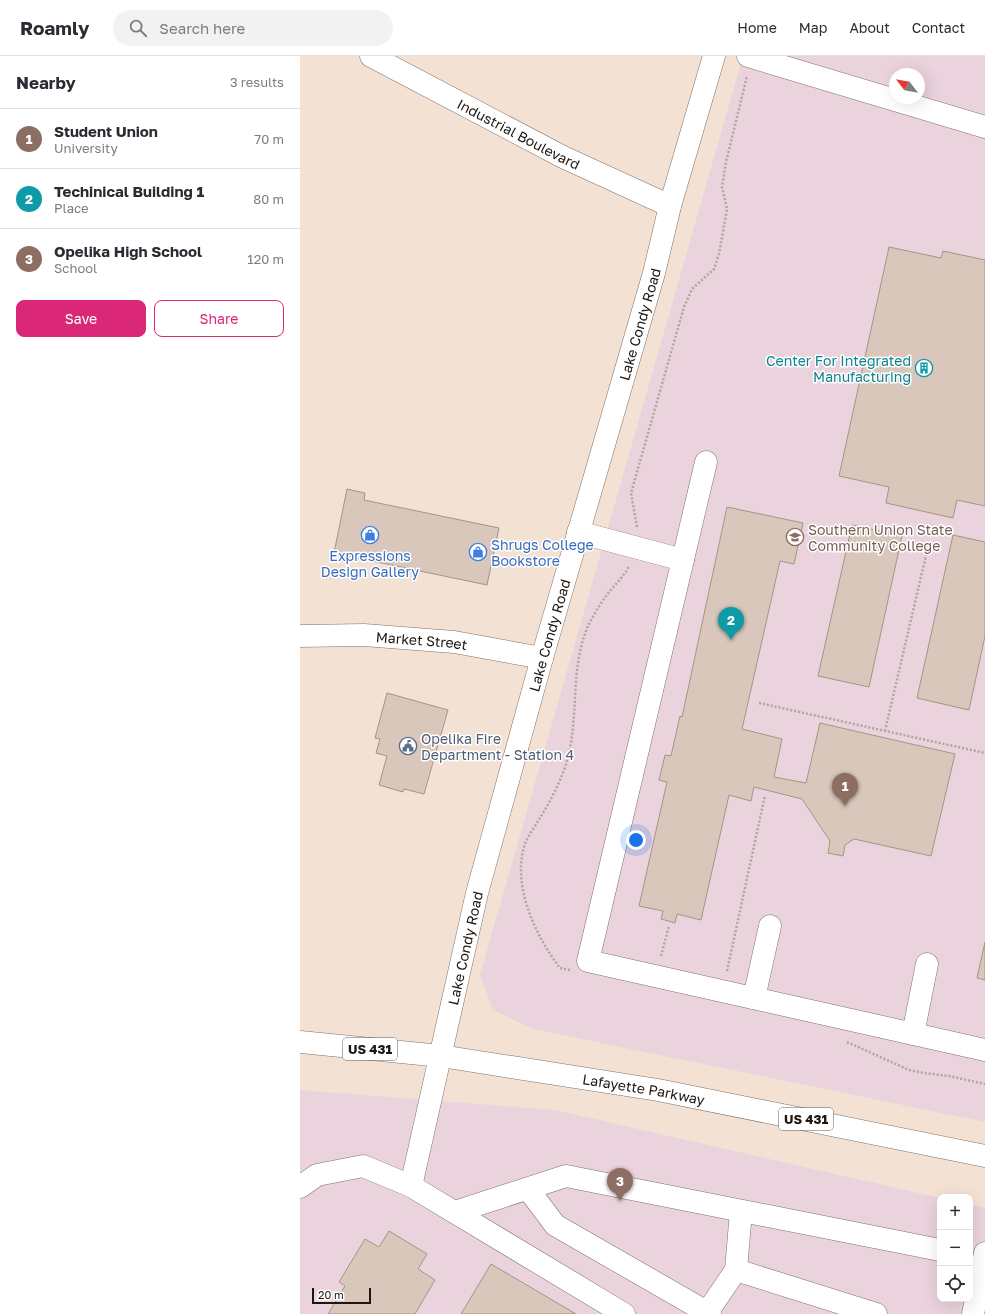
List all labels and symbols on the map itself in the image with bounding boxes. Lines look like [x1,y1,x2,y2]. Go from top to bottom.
north arrow [889,68,925,104]
street label: Industrial Boulevard [455,95,583,172]
street label: Lake Condy Road [615,266,663,382]
place label: Center For Integrated Manufacturing [766,352,911,385]
building icon: Center For Integrated Manufacturing [914,358,934,378]
place label: Southern Union State Community College [808,521,953,554]
shop icon: Expressions Design Gallery [360,525,380,545]
school or university icon: Southern Union State Community College [785,527,805,547]
place label: Shrugs College Bookstore [491,536,594,569]
shop icon: Shrugs College Bookstore [468,542,488,562]
place label: Expressions Design Gallery [321,547,419,580]
street label: Lake Condy Road [525,577,573,693]
pin: 2 [718,607,744,640]
street label: Market Street [375,627,469,653]
place label: Opelika Fire Department - Station 4 [421,730,574,763]
public building icon: Opelika Fire Department - Station 4 [398,736,418,756]
pin: 1 [832,773,858,806]
your location [626,830,646,850]
street label: Lake Condy Road [444,889,486,1007]
road number: US 431 [343,1038,397,1060]
street label: Lafayette Parkway [581,1070,707,1108]
road number: US 431 [779,1108,833,1130]
pin: 3 [607,1168,633,1201]
scale bar [312,1286,371,1305]

